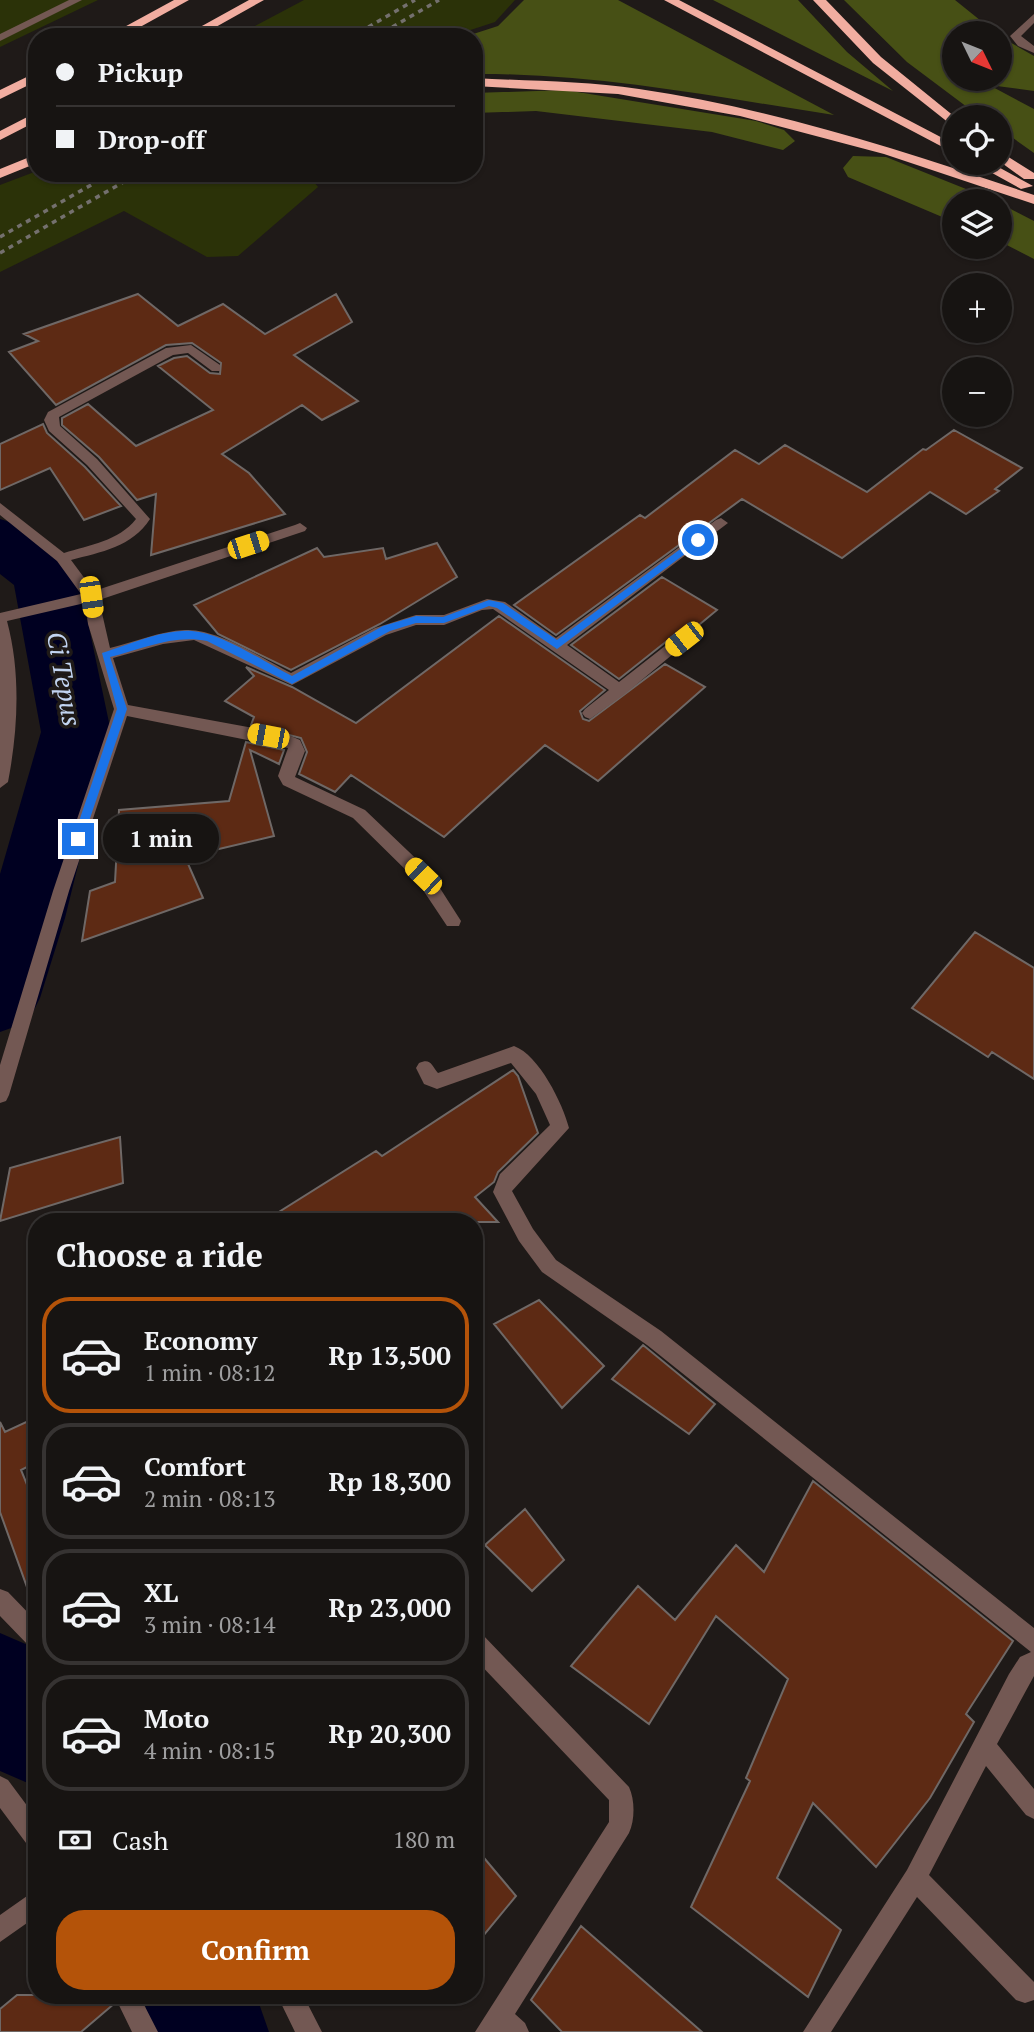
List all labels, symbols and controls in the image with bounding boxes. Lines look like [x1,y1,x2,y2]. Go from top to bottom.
north arrow [942,21,1012,91]
map controls [942,21,1012,427]
text: Pickup [98,55,183,89]
button: locate [942,105,1012,175]
text: Drop-off [98,122,205,156]
button: layers [942,189,1012,259]
button: + [942,273,1012,343]
button: − [942,357,1012,427]
route start [682,524,714,556]
car [225,529,272,561]
car [78,575,105,619]
car [661,618,708,660]
water label: Ci Tepus [40,629,90,729]
car [246,722,291,750]
callout: 1 min [102,814,218,864]
route end [62,823,94,855]
text: 1 min [130,823,192,854]
car [401,854,446,898]
text: Choose a ride [56,1234,263,1276]
text: Economy [144,1323,257,1357]
icon: car [60,1324,123,1387]
text: Rp 13,500 [329,1338,451,1372]
text: 1 min · 08:12 [144,1357,276,1388]
text: Comfort [144,1449,246,1483]
icon: car [60,1450,123,1513]
text: Rp 18,300 [329,1464,451,1498]
text: 2 min · 08:13 [144,1483,276,1514]
text: XL [144,1575,178,1609]
icon: car [60,1576,123,1639]
text: Rp 23,000 [329,1590,451,1624]
text: 3 min · 08:14 [144,1609,276,1640]
text: Moto [144,1701,209,1735]
icon: car [60,1702,123,1765]
text: Rp 20,300 [329,1716,451,1750]
text: 4 min · 08:15 [144,1735,276,1766]
icon: cash [56,1821,94,1859]
text: Cash [112,1823,168,1857]
text: 180 m [393,1824,455,1855]
button: Confirm [56,1910,455,1990]

